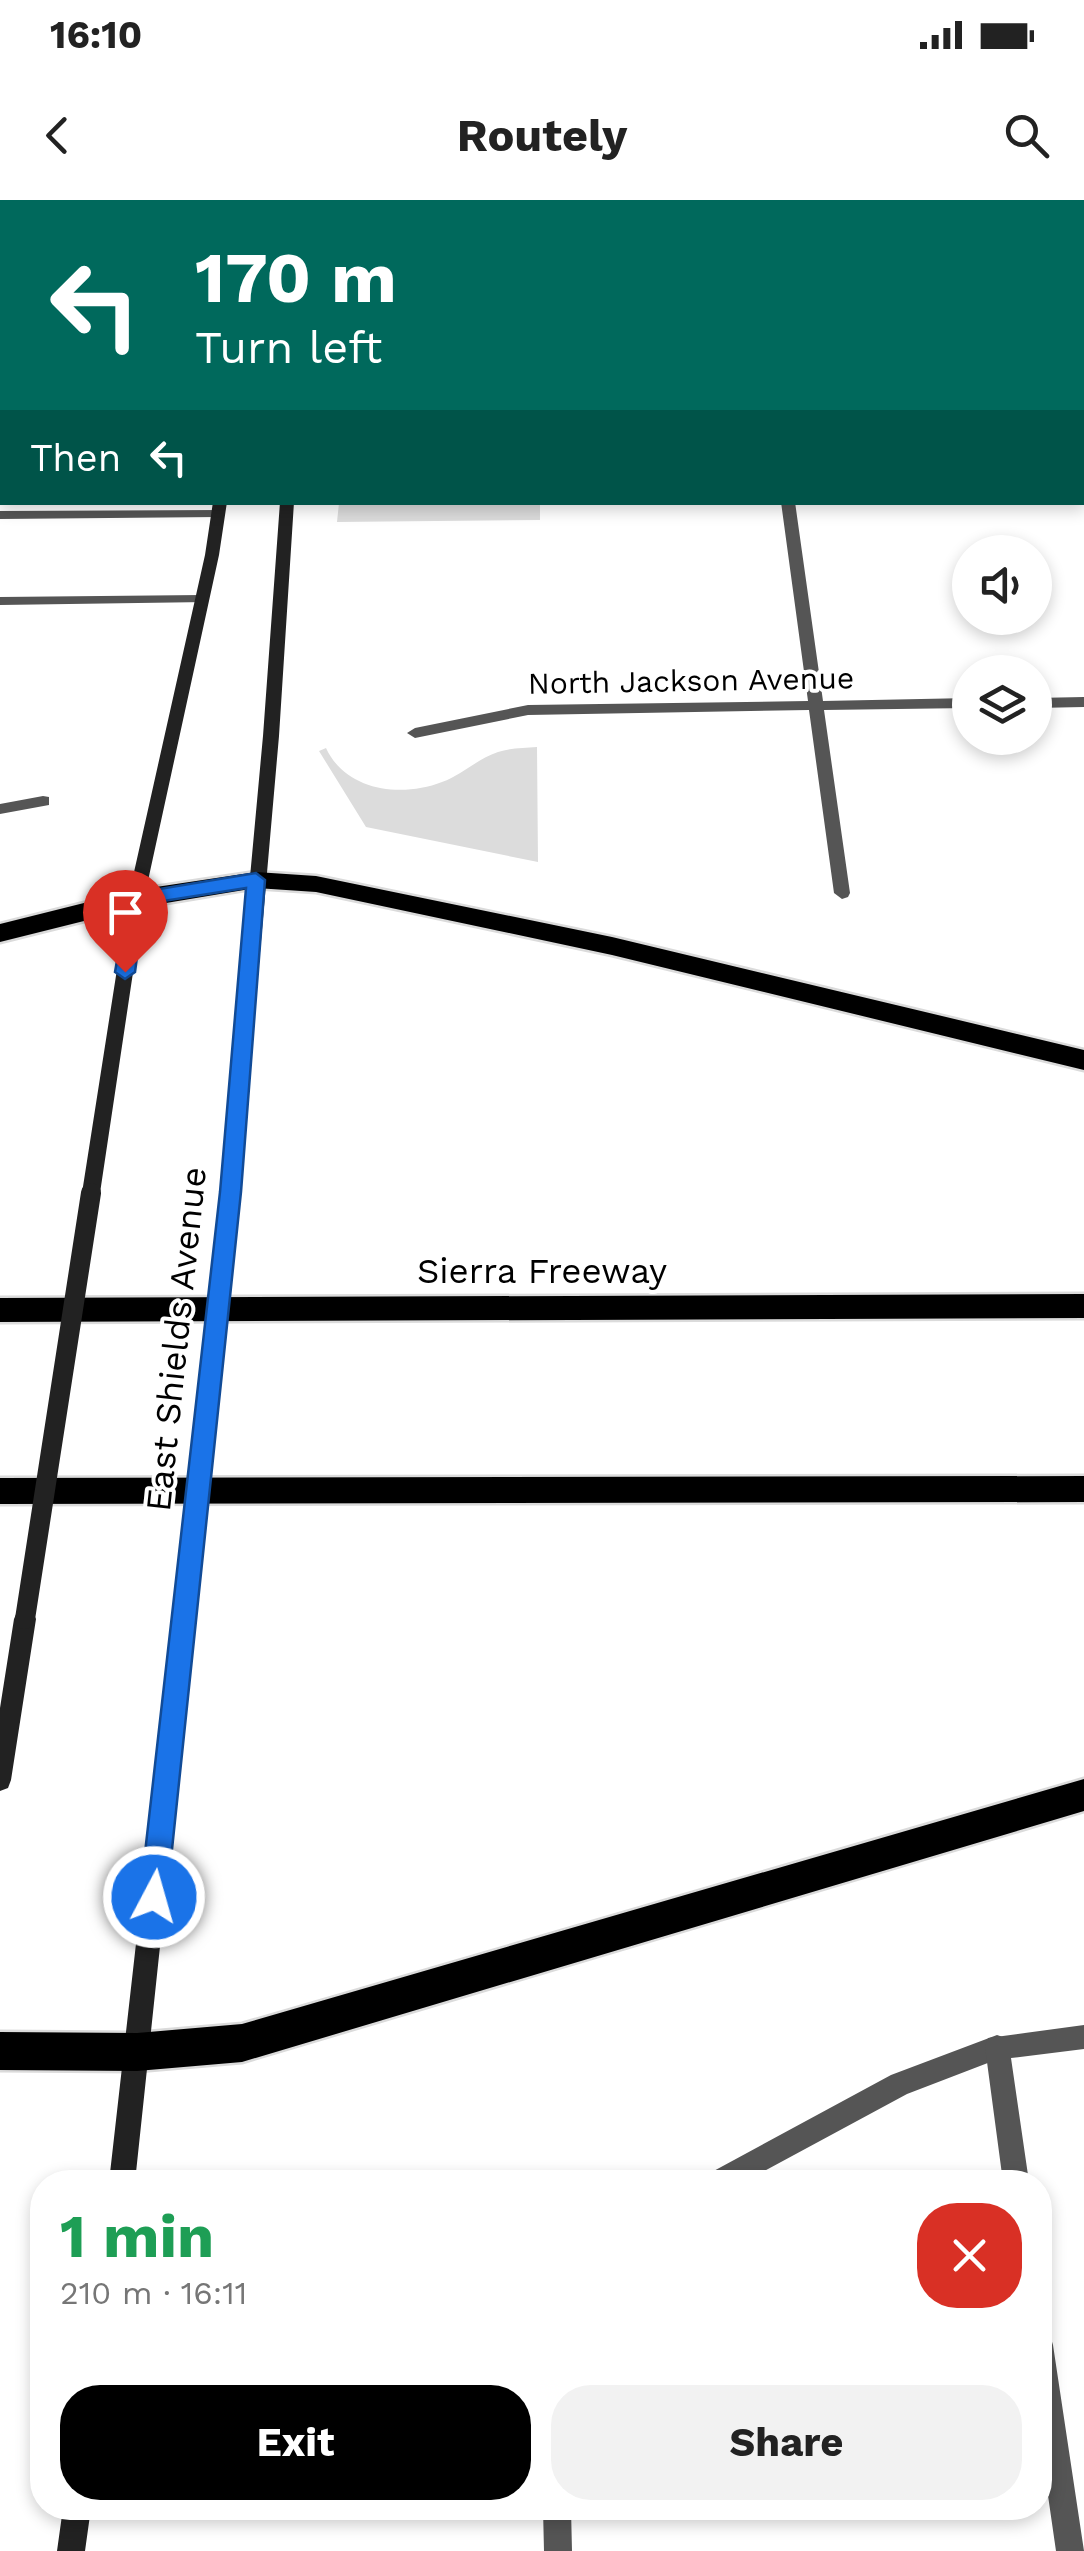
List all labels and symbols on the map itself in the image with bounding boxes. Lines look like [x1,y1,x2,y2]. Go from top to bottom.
street label: North Jackson Avenue [528,660,854,701]
pin [83,870,168,973]
street label: East Shields Avenue [137,1165,215,1513]
street label: Sierra Freeway [417,1250,667,1292]
position arrow [102,1845,206,1949]

